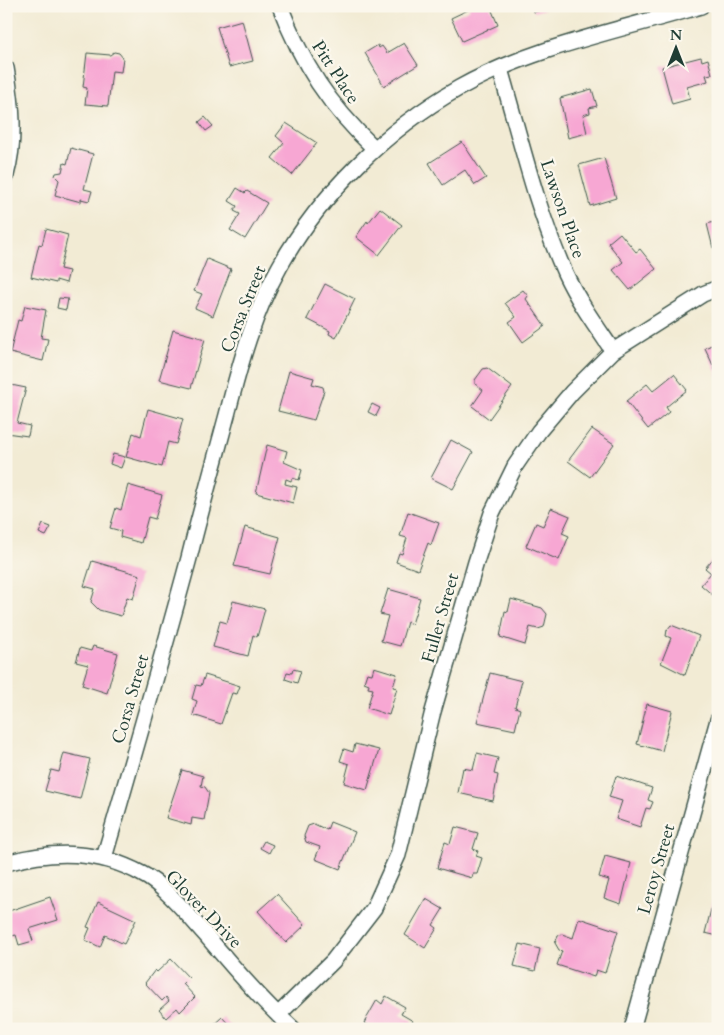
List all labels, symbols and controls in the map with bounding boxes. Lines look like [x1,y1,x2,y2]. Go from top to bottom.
north arrow [652,22,702,72]
text: N [670,26,682,45]
street label: Pitt Place [306,36,365,109]
street label: Lawson Place [534,156,591,262]
street label: Corsa Street [215,262,272,357]
street label: Fuller Street [416,570,465,666]
street label: Corsa Street [106,651,155,747]
street label: Leroy Street [632,821,681,917]
street label: Glover Drive [160,864,248,954]

